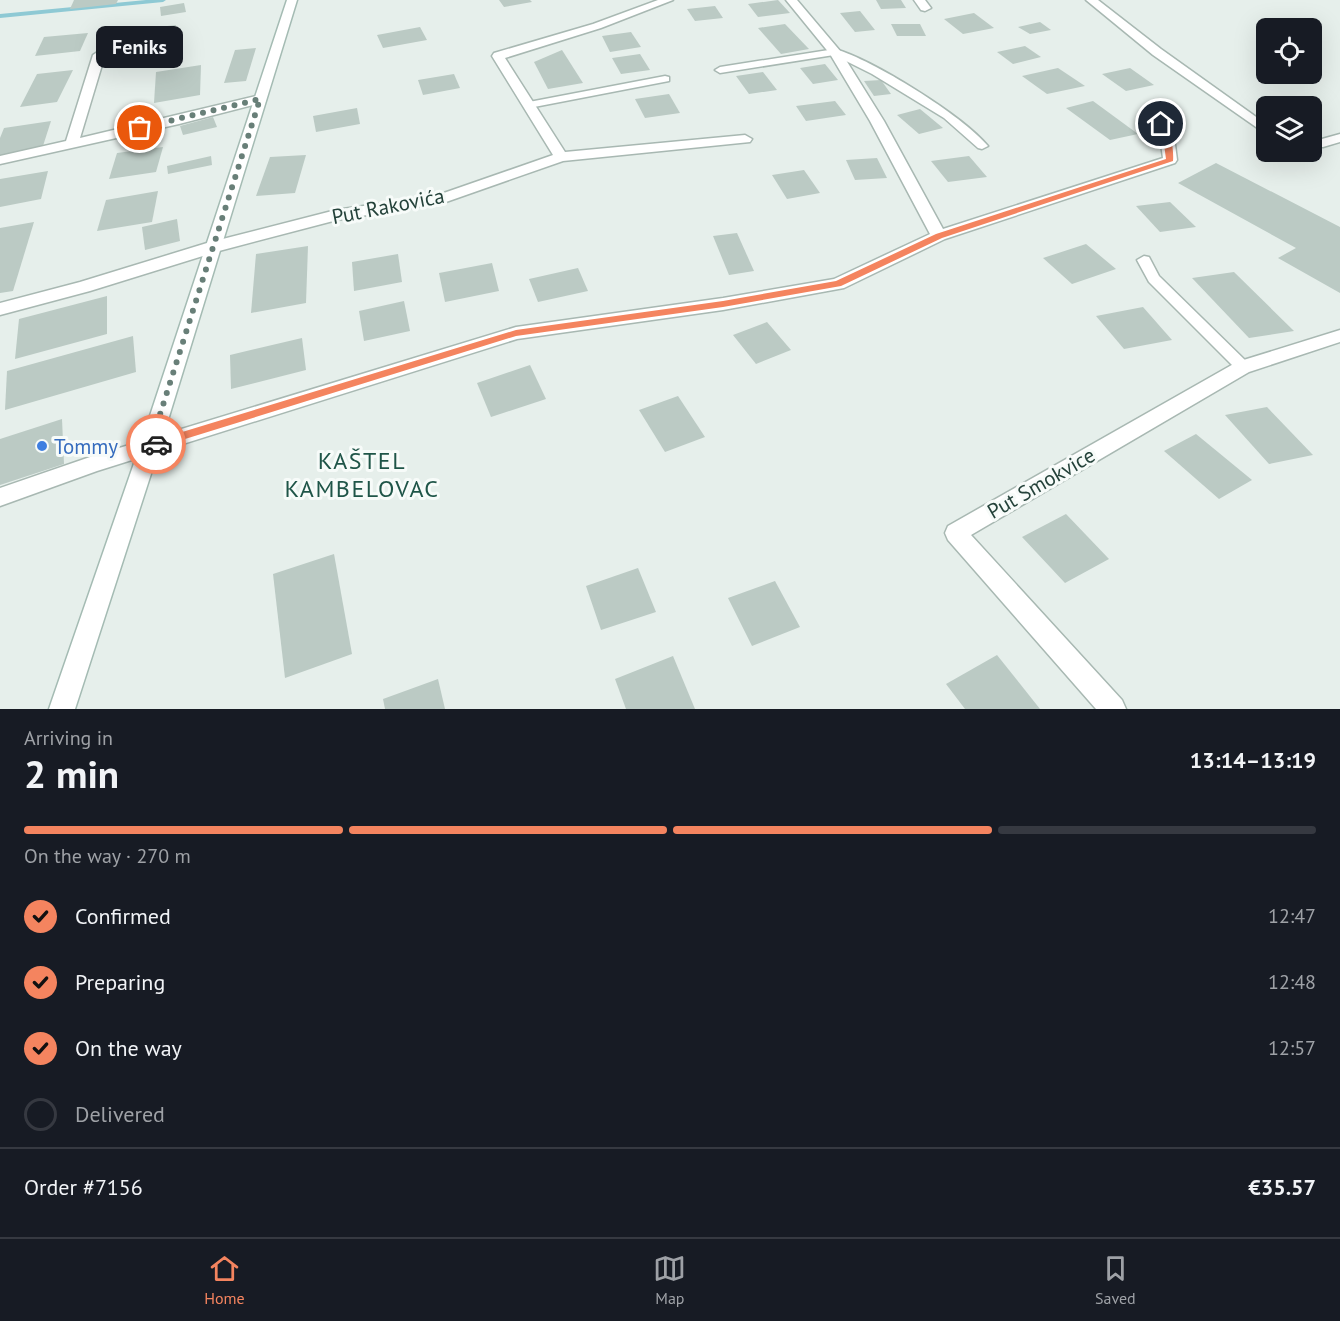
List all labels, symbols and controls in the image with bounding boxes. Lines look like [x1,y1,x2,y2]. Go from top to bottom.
map controls [1256,18,1322,162]
button: locate [1256,18,1322,84]
callout: Feniks [96,26,184,68]
text: Feniks [112,34,167,60]
button: layers [1256,96,1322,162]
pin [1135,98,1186,149]
pin [114,102,165,153]
icon: home [1144,107,1177,140]
icon: bag [123,111,156,144]
street label: Put Rakovića [329,182,447,230]
courier [126,414,186,474]
icon: car [140,428,173,461]
place label: Tommy [54,433,118,460]
marker: Tommy [35,439,49,453]
street label: Put Smokvice [982,441,1100,525]
district label: KAŠTEL KAMBELOVAC [284,445,440,504]
text: Arriving in [24,725,113,751]
text: 13:14–13:19 [1190,746,1316,774]
text: 2 min [24,748,119,799]
text: On the way · 270 m [24,843,191,869]
icon: check [24,900,57,933]
text: Confirmed [75,902,171,930]
text: 12:47 [1268,903,1316,929]
icon: check [24,966,57,999]
text: Preparing [75,968,165,996]
text: 12:48 [1268,969,1316,995]
icon: check [24,1032,57,1065]
text: On the way [75,1034,182,1062]
text: 12:57 [1268,1035,1316,1061]
text: Delivered [75,1100,165,1128]
text: Order #7156 [24,1173,143,1201]
text: €35.57 [1248,1173,1316,1201]
tab: Home [204,1252,245,1308]
tab: Map [653,1252,686,1308]
tab: Saved [1095,1252,1136,1308]

